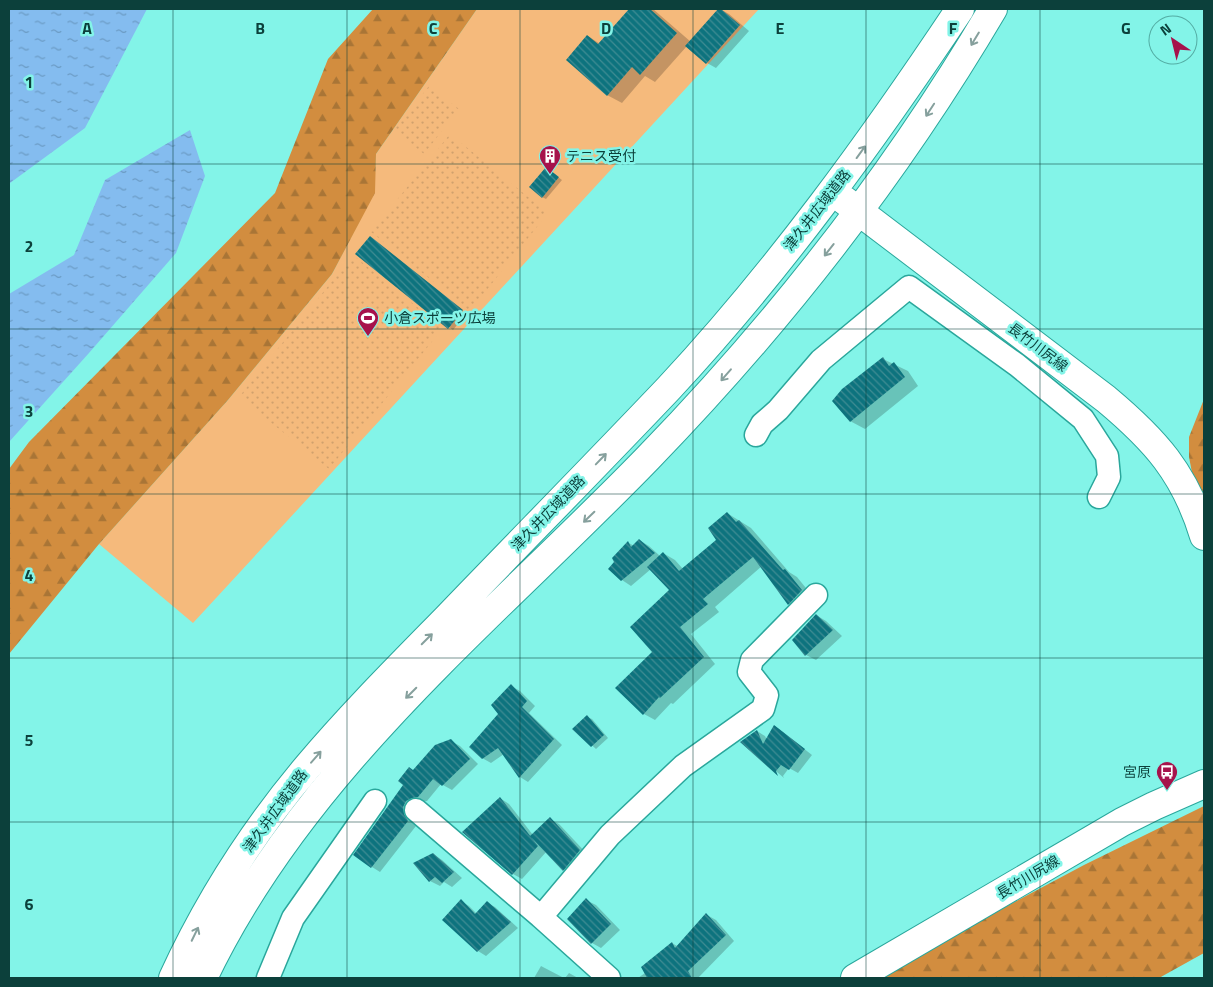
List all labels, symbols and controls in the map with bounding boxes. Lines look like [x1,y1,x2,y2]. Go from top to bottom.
north arrow [1148,15,1198,65]
text: A [82,16,92,40]
text: B [255,16,265,40]
text: C [429,16,438,40]
text: D [601,16,611,40]
text: E [776,16,785,40]
text: F [949,16,958,40]
text: G [1121,16,1131,40]
text: N [1155,18,1175,40]
one-way arrow [969,31,979,45]
text: 1 [25,70,33,94]
one-way arrow [925,102,935,116]
building icon: テニス受付 [538,144,562,175]
place label: テニス受付 [566,145,636,166]
one-way arrow [856,145,866,159]
street label: 津久井広域道路 [778,165,855,255]
text: 2 [25,234,33,258]
one-way arrow [824,243,835,256]
sports icon: 小倉スポーツ広場 [356,306,380,337]
place label: 小倉スポーツ広場 [384,307,496,328]
street label: 長竹川尻線 [1004,317,1073,376]
one-way arrow [720,368,731,381]
text: 3 [25,399,33,423]
one-way arrow [595,453,607,465]
street label: 津久井広域道路 [506,470,589,555]
one-way arrow [583,511,595,523]
text: 4 [25,563,34,587]
one-way arrow [420,633,432,645]
one-way arrow [405,687,417,699]
text: 5 [25,728,34,752]
one-way arrow [310,751,321,764]
bus stop icon: 宮原 [1155,760,1179,791]
place label: 宮原 [1123,761,1151,782]
street label: 津久井広域道路 [237,765,312,857]
street label: 長竹川尻線 [992,850,1063,904]
text: 6 [25,892,34,916]
one-way arrow [190,927,200,942]

